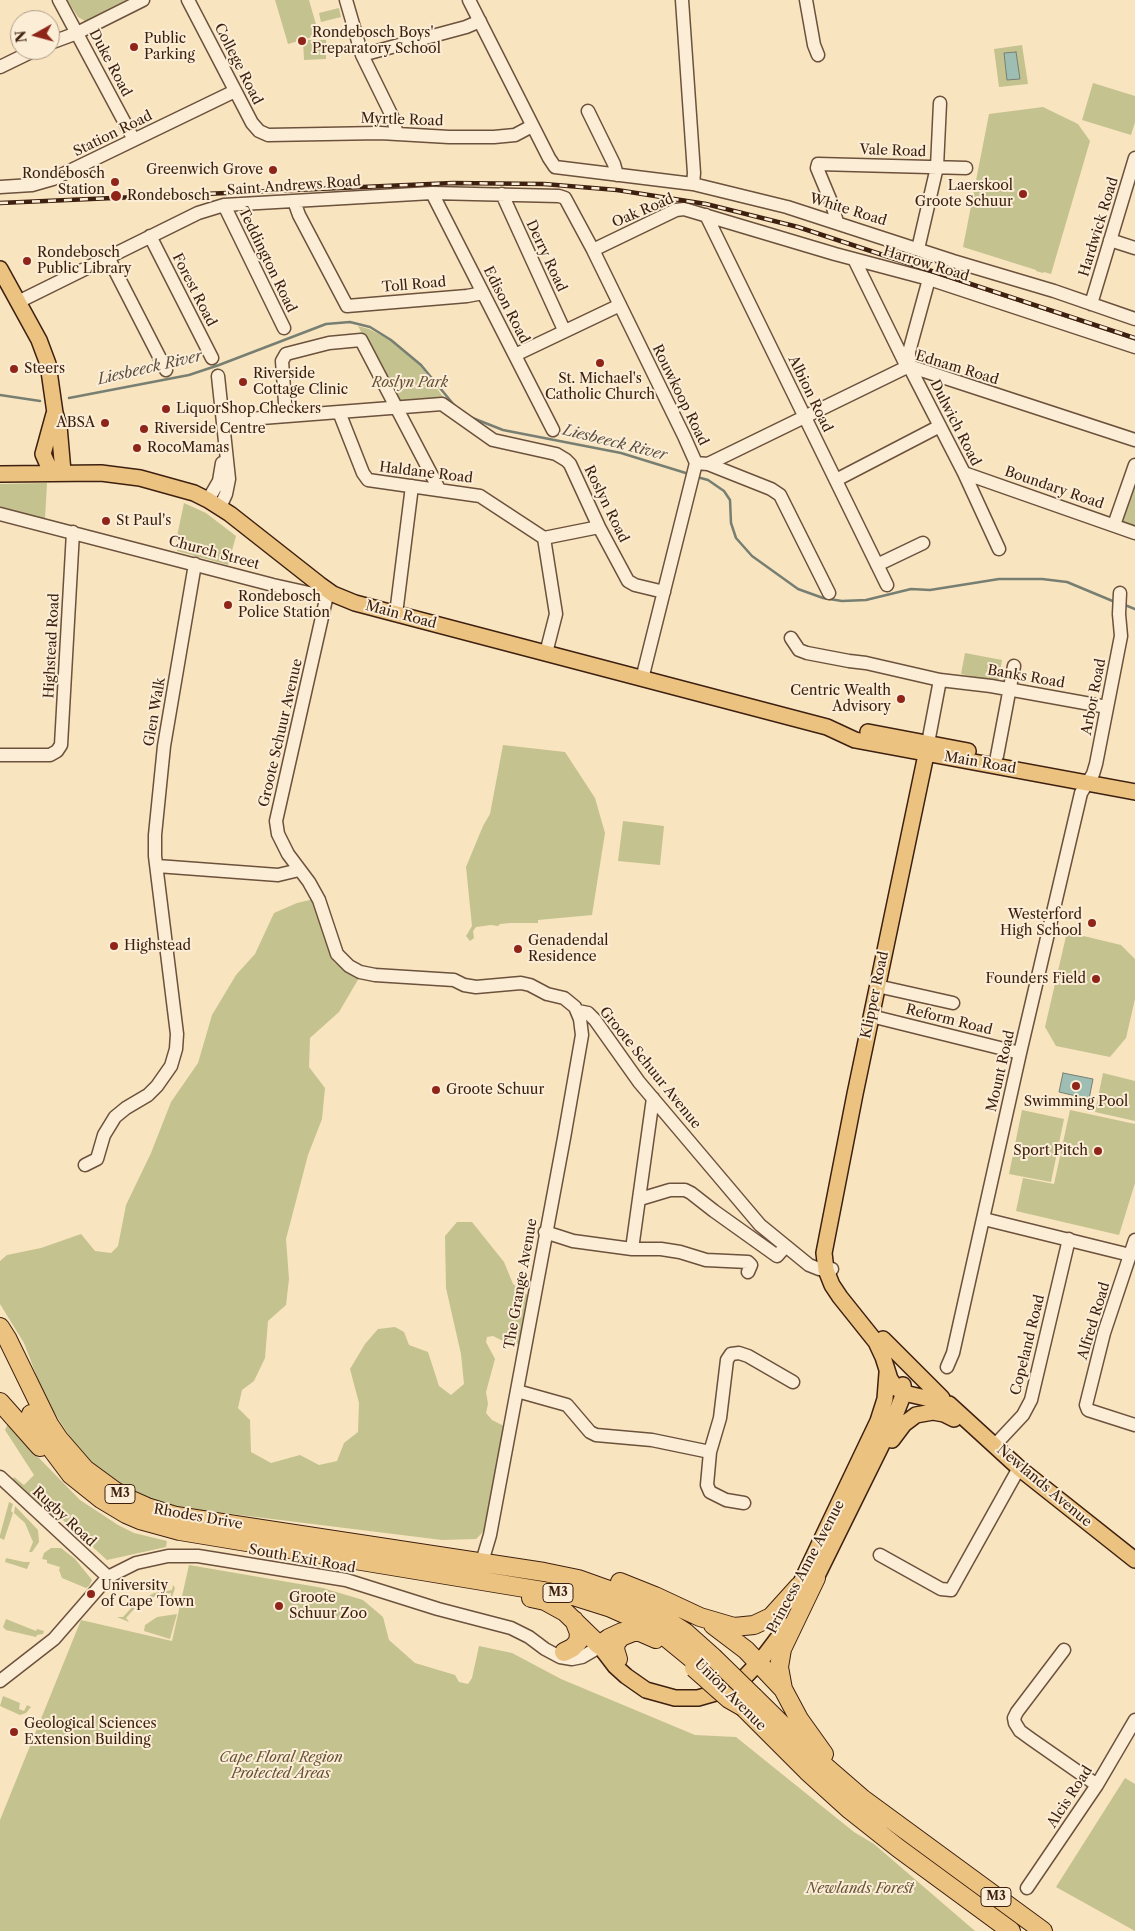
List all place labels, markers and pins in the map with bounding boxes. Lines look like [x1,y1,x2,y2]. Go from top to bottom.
place label: Rondebosch Boys' Preparatory School [312,25,441,58]
place label: Public Parking [144,31,195,64]
marker: Rondebosch Boys' Preparatory School [296,35,308,47]
marker: Public Parking [128,41,140,53]
place label: Greenwich Grove [146,162,263,178]
marker: Greenwich Grove [267,164,279,176]
place label: Rondebosch Station [22,166,105,198]
marker: Rondebosch Station [109,176,121,188]
place label: Laerskool Groote Schuur [915,178,1013,210]
place label: Rondebosch [127,188,210,204]
marker: Laerskool Groote Schuur [1017,188,1029,200]
marker: Rondebosch [109,189,123,203]
place label: Rondebosch Public Library [37,245,132,278]
marker: Rondebosch Public Library [21,255,33,267]
marker: St. Michael's Catholic Church [594,357,606,369]
place label: Steers [24,361,65,377]
marker: Steers [8,363,20,375]
place label: Riverside Cottage Clinic [253,366,348,398]
place label: St. Michael's Catholic Church [545,371,655,404]
marker: Riverside Cottage Clinic [237,376,249,388]
place label: LiquorShop Checkers [176,401,321,417]
marker: LiquorShop Checkers [160,403,172,415]
place label: ABSA [56,415,95,431]
marker: ABSA [99,417,111,429]
place label: Riverside Centre [154,421,266,437]
marker: Riverside Centre [138,423,150,435]
place label: RocoMamas [147,440,229,456]
marker: RocoMamas [131,442,143,454]
place label: St Paul's [116,513,171,529]
marker: St Paul's [100,515,112,527]
place label: Rondebosch Police Station [238,589,330,622]
marker: Rondebosch Police Station [222,599,234,611]
place label: Centric Wealth Advisory [790,683,891,716]
marker: Centric Wealth Advisory [895,693,907,705]
place label: Westerford High School [1000,907,1082,940]
marker: Westerford High School [1086,917,1098,929]
place label: Genadendal Residence [528,933,608,966]
place label: Highstead [124,938,191,954]
marker: Highstead [108,940,120,952]
marker: Genadendal Residence [512,943,524,955]
place label: Founders Field [986,971,1086,987]
marker: Founders Field [1090,973,1102,985]
marker: Swimming Pool [1070,1080,1082,1092]
place label: Groote Schuur [446,1082,544,1098]
marker: Groote Schuur [430,1084,442,1096]
place label: Swimming Pool [1024,1094,1128,1110]
place label: Sport Pitch [1013,1143,1088,1159]
marker: Sport Pitch [1092,1145,1104,1157]
place label: University of Cape Town [101,1578,194,1610]
marker: University of Cape Town [85,1588,97,1600]
place label: Groote Schuur Zoo [289,1590,367,1622]
marker: Groote Schuur Zoo [273,1600,285,1612]
place label: Geological Sciences Extension Building [24,1716,157,1748]
marker: Geological Sciences Extension Building [8,1726,20,1738]

